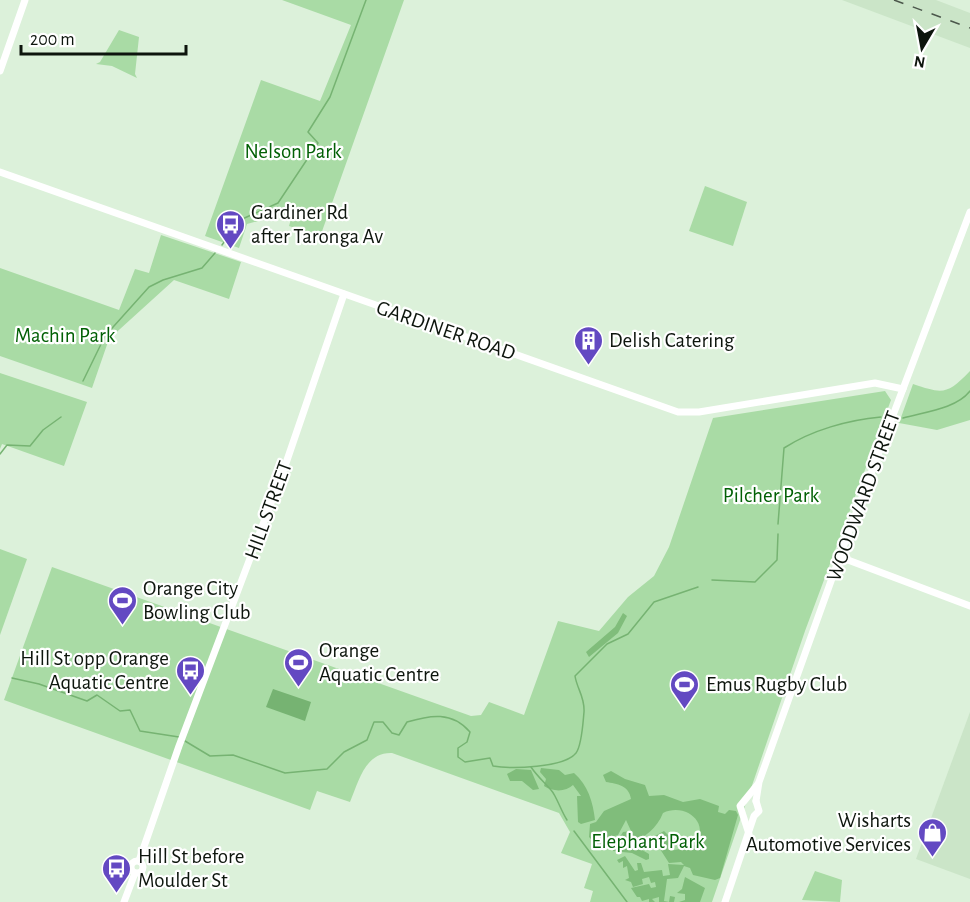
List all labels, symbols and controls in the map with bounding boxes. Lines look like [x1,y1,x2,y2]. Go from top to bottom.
scale bar [21,18,186,56]
north arrow [892,18,952,78]
text: 200 m [30,31,75,49]
text: N [913,53,926,71]
park label: Nelson Park [244,141,342,162]
place label: Gardiner Rd after Taronga Av [251,202,383,247]
bus stop icon: Gardiner Rd after Taronga Av [214,208,246,250]
street label: GARDINER ROAD [374,297,518,364]
building icon: Delish Catering [572,324,604,366]
park label: Machin Park [15,325,116,346]
place label: Delish Catering [609,330,735,351]
street label: WOODWARD STREET [823,408,904,584]
street label: HILL STREET [241,458,296,562]
park label: Pilcher Park [723,485,820,506]
place label: Orange City Bowling Club [143,578,251,623]
sports icon: Orange City Bowling Club [106,584,138,626]
place label: Orange Aquatic Centre [319,640,439,685]
sports icon: Orange Aquatic Centre [282,646,314,688]
place label: Hill St opp Orange Aquatic Centre [20,648,169,693]
bus stop icon: Hill St opp Orange Aquatic Centre [174,654,206,696]
sports icon: Emus Rugby Club [669,668,701,710]
place label: Emus Rugby Club [706,674,847,695]
place label: Wisharts Automotive Services [746,810,911,855]
shop icon: Wisharts Automotive Services [916,816,948,858]
park label: Elephant Park [591,831,705,852]
place label: Hill St before Moulder St [138,846,244,891]
bus stop icon: Hill St before Moulder St [101,852,133,894]

